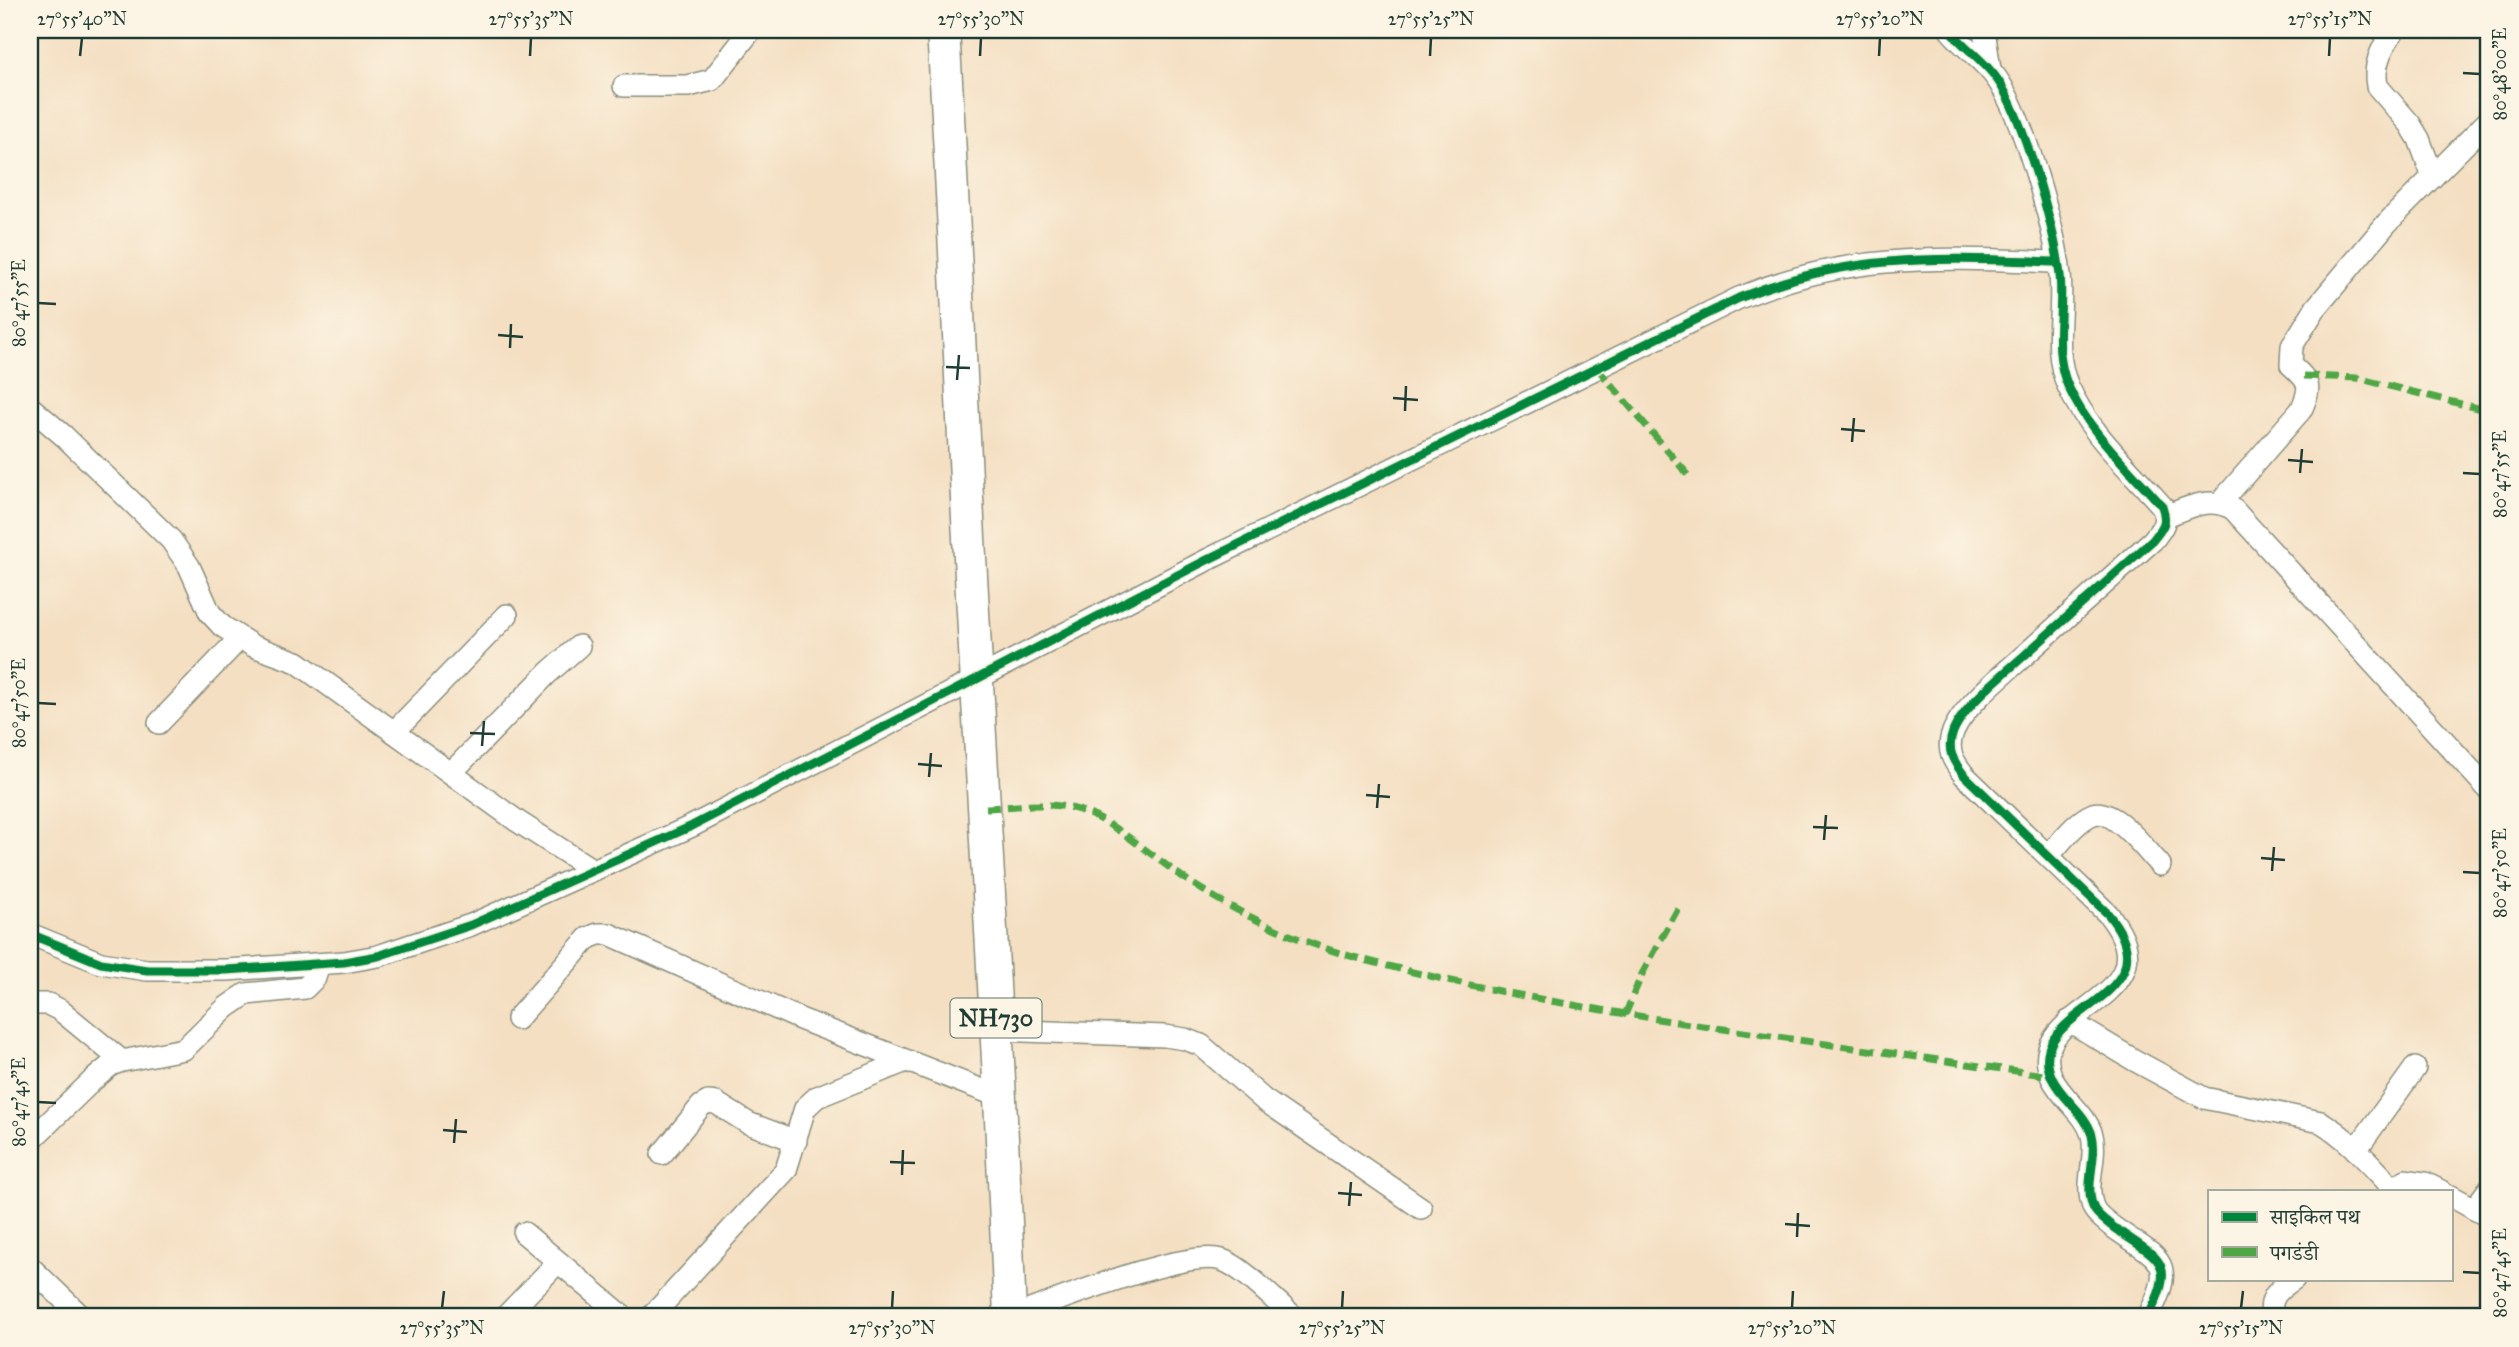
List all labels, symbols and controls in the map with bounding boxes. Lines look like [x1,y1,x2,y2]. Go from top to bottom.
text: 27°55'40"N [37,8,127,30]
text: 27°55'35"N [489,8,573,30]
text: 27°55'30"N [937,8,1025,30]
text: 27°55'25"N [1388,8,1474,30]
text: 27°55'20"N [1836,8,1924,30]
text: 27°55'15"N [2288,8,2372,30]
text: 80°48'00"E [2489,27,2511,120]
text: 80°47'55"E [8,259,30,347]
text: 80°47'55"E [2489,430,2511,518]
text: 80°47'50"E [8,658,30,748]
text: 80°47'50"E [2489,828,2511,918]
road number: NH730 [950,998,1042,1037]
text: 80°47'45"E [8,1057,30,1147]
legend [2208,1190,2452,1280]
text: साइकिल पथ [2269,1204,2362,1230]
text: 80°47'45"E [2489,1228,2511,1318]
text: पगडंडी [2269,1240,2320,1266]
text: 27°55'35"N [400,1317,484,1339]
text: 27°55'30"N [848,1317,936,1339]
text: 27°55'25"N [1299,1317,1385,1339]
text: 27°55'20"N [1748,1317,1836,1339]
text: 27°55'15"N [2199,1317,2283,1339]

